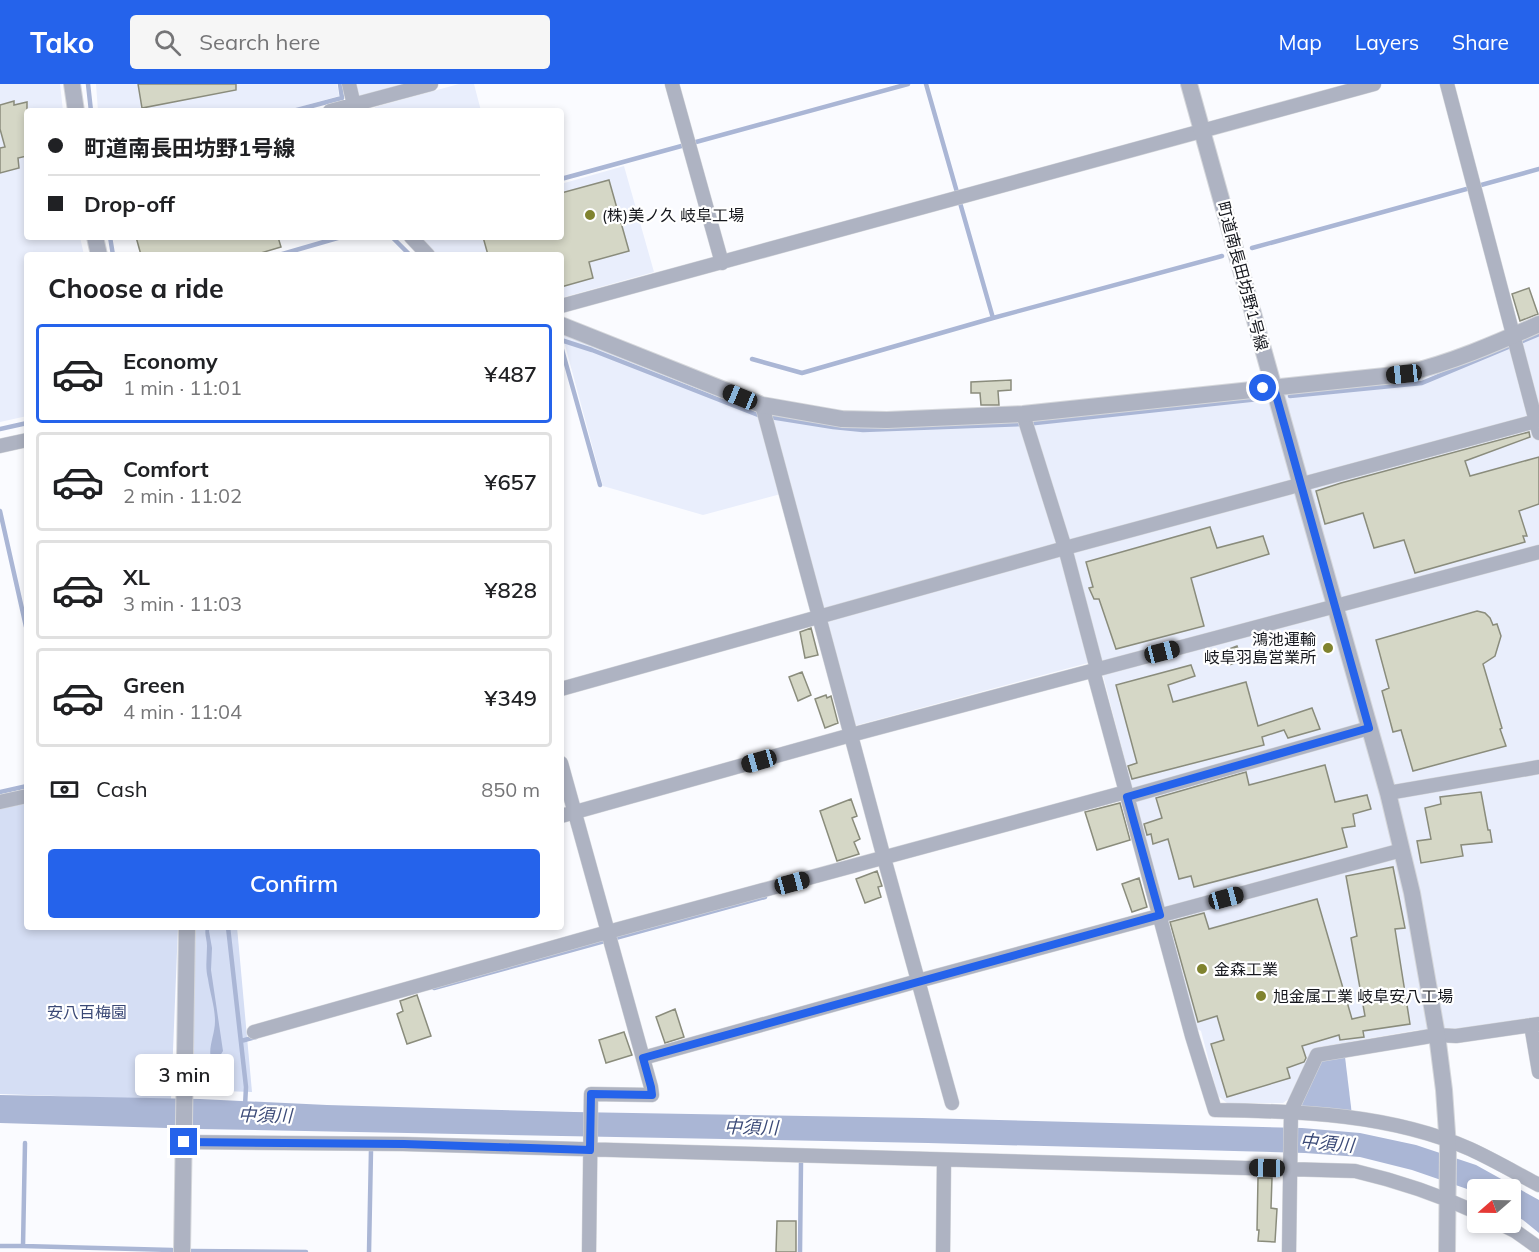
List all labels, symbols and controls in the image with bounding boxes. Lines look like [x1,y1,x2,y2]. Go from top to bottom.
search box [130,15,550,69]
text: Tako [30,25,94,60]
icon: search [151,26,184,59]
text: Search here [199,28,320,56]
text: Map [1279,29,1322,55]
text: Layers [1355,29,1419,55]
text: Share [1452,29,1509,55]
text: 町道南長田坊野1号線 [84,134,295,162]
text: Drop-off [84,190,175,218]
street label: 町道南長田坊野1号線 [1213,199,1273,353]
place label: (株)美ノ久 岐阜工場 [602,205,744,225]
marker: (株)美ノ久 岐阜工場 [583,208,597,222]
text: Choose a ride [48,271,224,305]
icon: car [51,347,105,401]
text: Economy [123,347,218,375]
text: ¥487 [484,360,537,388]
car [1385,363,1423,385]
route start [1249,374,1276,401]
text: 1 min · 11:01 [123,375,242,400]
car [720,382,760,412]
icon: car [51,455,105,509]
text: Comfort [123,455,209,483]
text: ¥657 [484,468,537,496]
text: 2 min · 11:02 [123,483,242,508]
icon: car [51,563,105,617]
text: XL [123,563,150,591]
text: ¥828 [484,576,537,604]
text: 3 min · 11:03 [123,591,242,616]
place label: 鴻池運輸 岐阜羽島営業所 [1204,629,1316,667]
car [1142,639,1182,665]
marker: 鴻池運輸 岐阜羽島営業所 [1321,641,1335,655]
icon: car [51,671,105,725]
text: Green [123,671,185,699]
text: ¥349 [484,684,537,712]
text: 4 min · 11:04 [123,699,242,724]
car [739,747,779,775]
icon: cash [48,773,81,806]
text: Cash [96,775,148,803]
text: 850 m [481,777,540,802]
button: Confirm [48,849,540,918]
car [772,870,812,896]
car [1206,885,1246,911]
place label: 金森工業 [1214,959,1278,979]
marker: 金森工業 [1195,962,1209,976]
place label: 旭金属工業 岐阜安八工場 [1273,986,1453,1006]
marker: 旭金属工業 岐阜安八工場 [1254,989,1268,1003]
park label: 安八百梅園 [47,1002,127,1022]
callout: 3 min [134,1055,234,1097]
text: 3 min [159,1062,210,1087]
water label: 中須川 [238,1103,294,1127]
water label: 中須川 [724,1115,780,1139]
route end [170,1128,197,1155]
water label: 中須川 [1299,1129,1357,1157]
car [1249,1159,1285,1177]
north arrow [1467,1179,1521,1233]
map controls [1467,1179,1521,1233]

